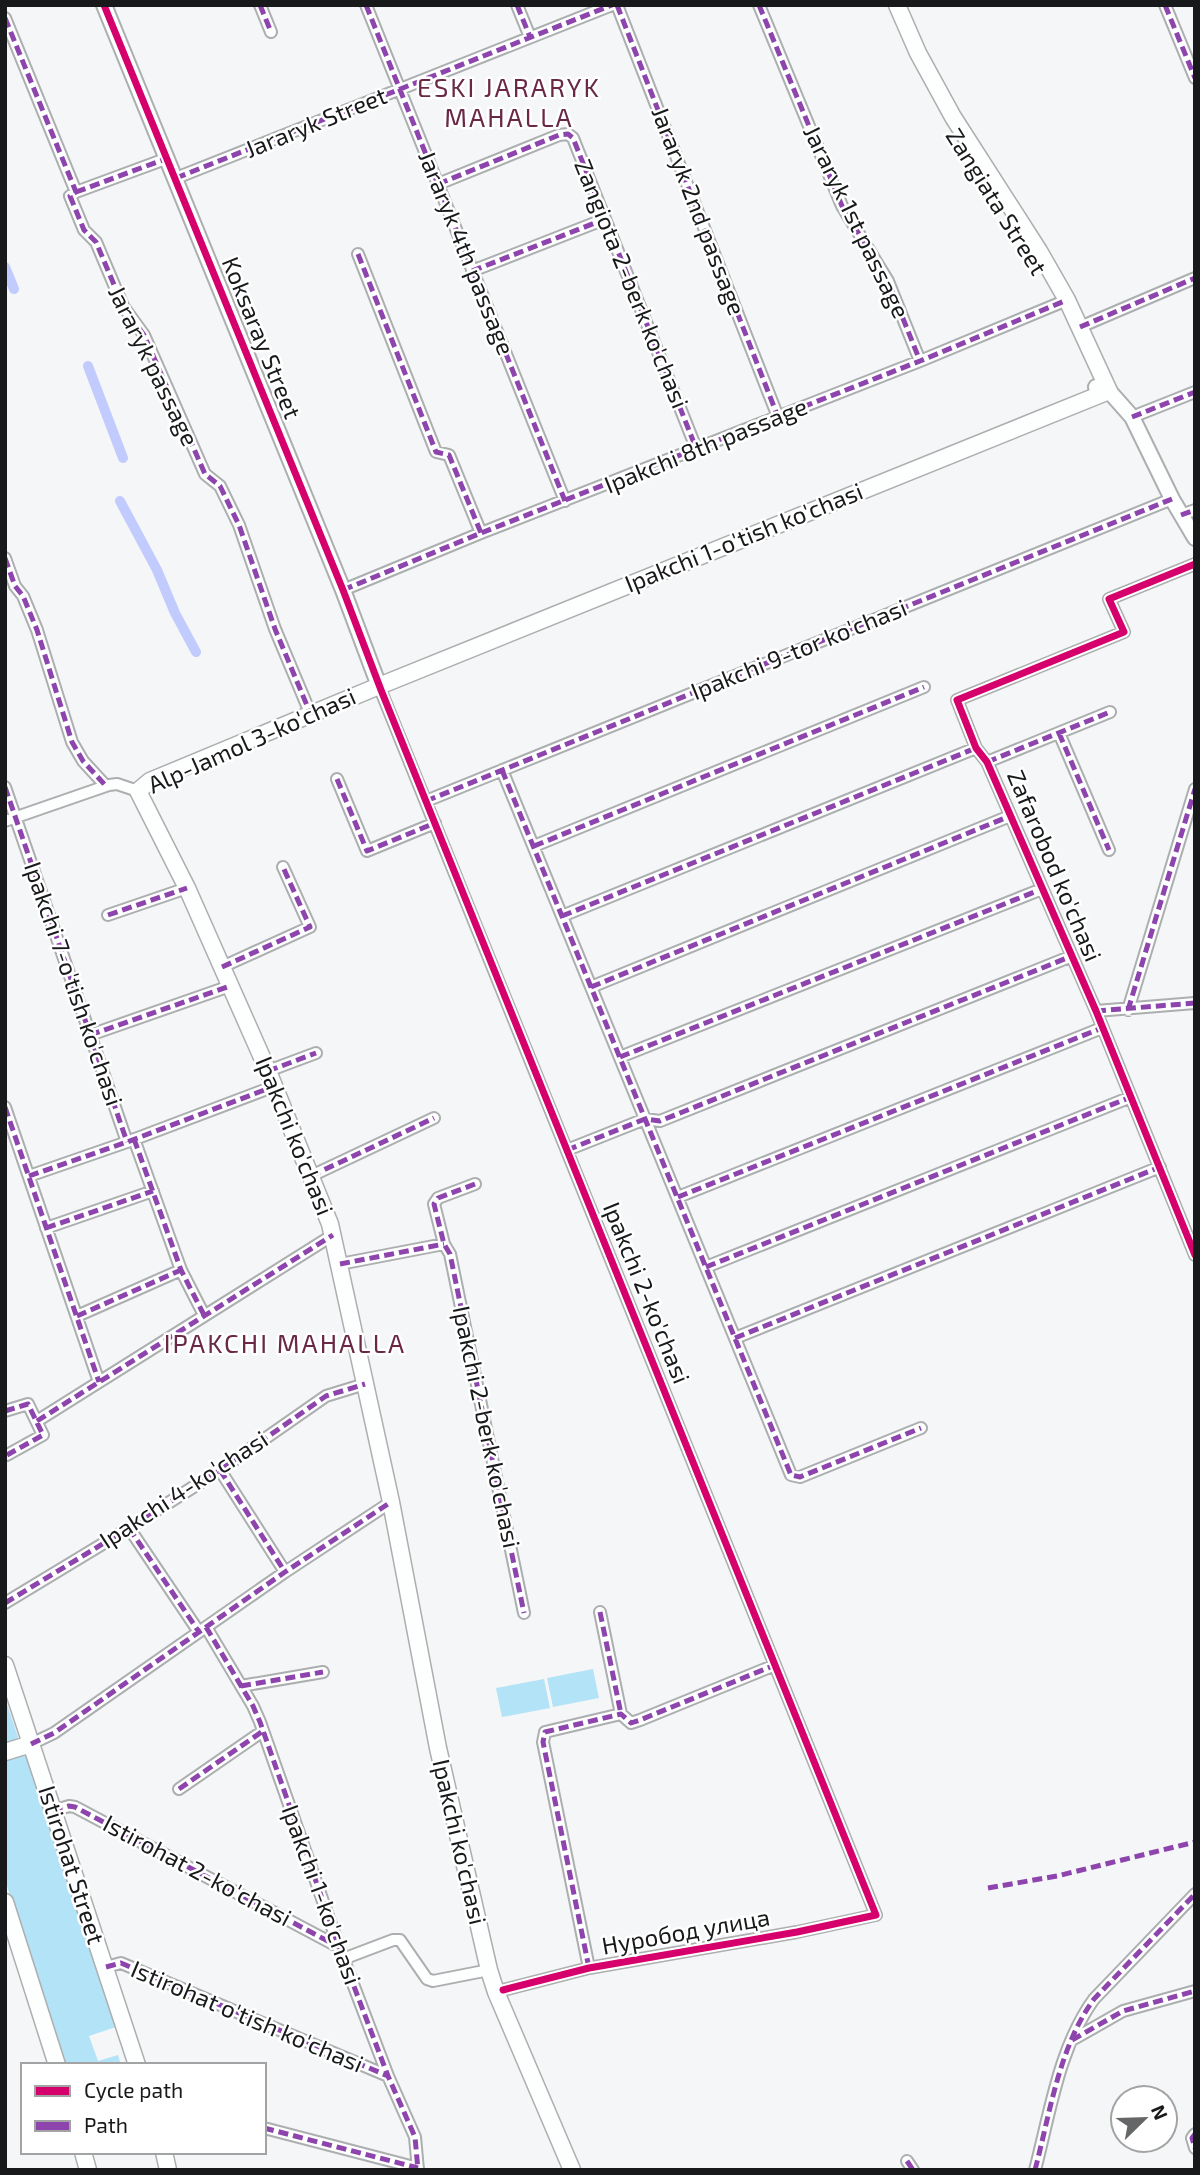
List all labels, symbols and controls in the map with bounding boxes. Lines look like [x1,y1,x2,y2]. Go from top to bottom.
district label: ESKI JARARYK MAHALLA [417,71,601,132]
street label: Jararyk Street [240,80,391,163]
street label: Jararyk 2nd passage [646,102,753,319]
street label: Jararyk 1st passage [798,120,917,322]
street label: Zangiata Street [941,122,1054,280]
street label: Jararyk 4th passage [413,146,522,359]
street label: Zangiota 2-berk ko'chasi [569,155,696,412]
street label: Koksaray Street [217,252,308,423]
street label: Jararyk passage [103,281,206,450]
street label: Ipakchi 8th passage [600,391,811,499]
street label: Ipakchi 1-o'tish ko'chasi [620,476,867,598]
street label: Ipakchi 9-tor ko'chasi [686,592,911,705]
street label: Alp-Jamol 3-ko'chasi [143,681,360,799]
street label: Zafarobod ko'chasi [1002,765,1109,965]
street label: Ipakchi 7-o'tish ko'chasi [19,858,130,1109]
street label: Ipakchi ko'chasi [250,1052,340,1219]
street label: Ipakchi 2-ko'chasi [598,1197,697,1387]
street label: Ipakchi 2-berk ko'chasi [448,1303,527,1550]
district label: IPAKCHI MAHALLA [164,1327,406,1358]
street label: Ipakchi 4-ko'chasi [94,1424,273,1554]
street label: Ipakchi ko'chasi [427,1756,494,1927]
street label: Istirohat Street [33,1782,112,1947]
street label: Ipakchi 1-ko'chasi [276,1801,368,1988]
street label: Istirohat 2-ko'chasi [99,1808,297,1932]
street label: Нуробод улица [599,1901,772,1961]
street label: Istirohat o'tish ko'chasi [127,1954,368,2078]
legend [21,2063,266,2154]
text: Cycle path [84,2077,183,2102]
north arrow [1109,2084,1179,2154]
text: N [1147,2101,1173,2123]
text: Path [84,2112,128,2137]

